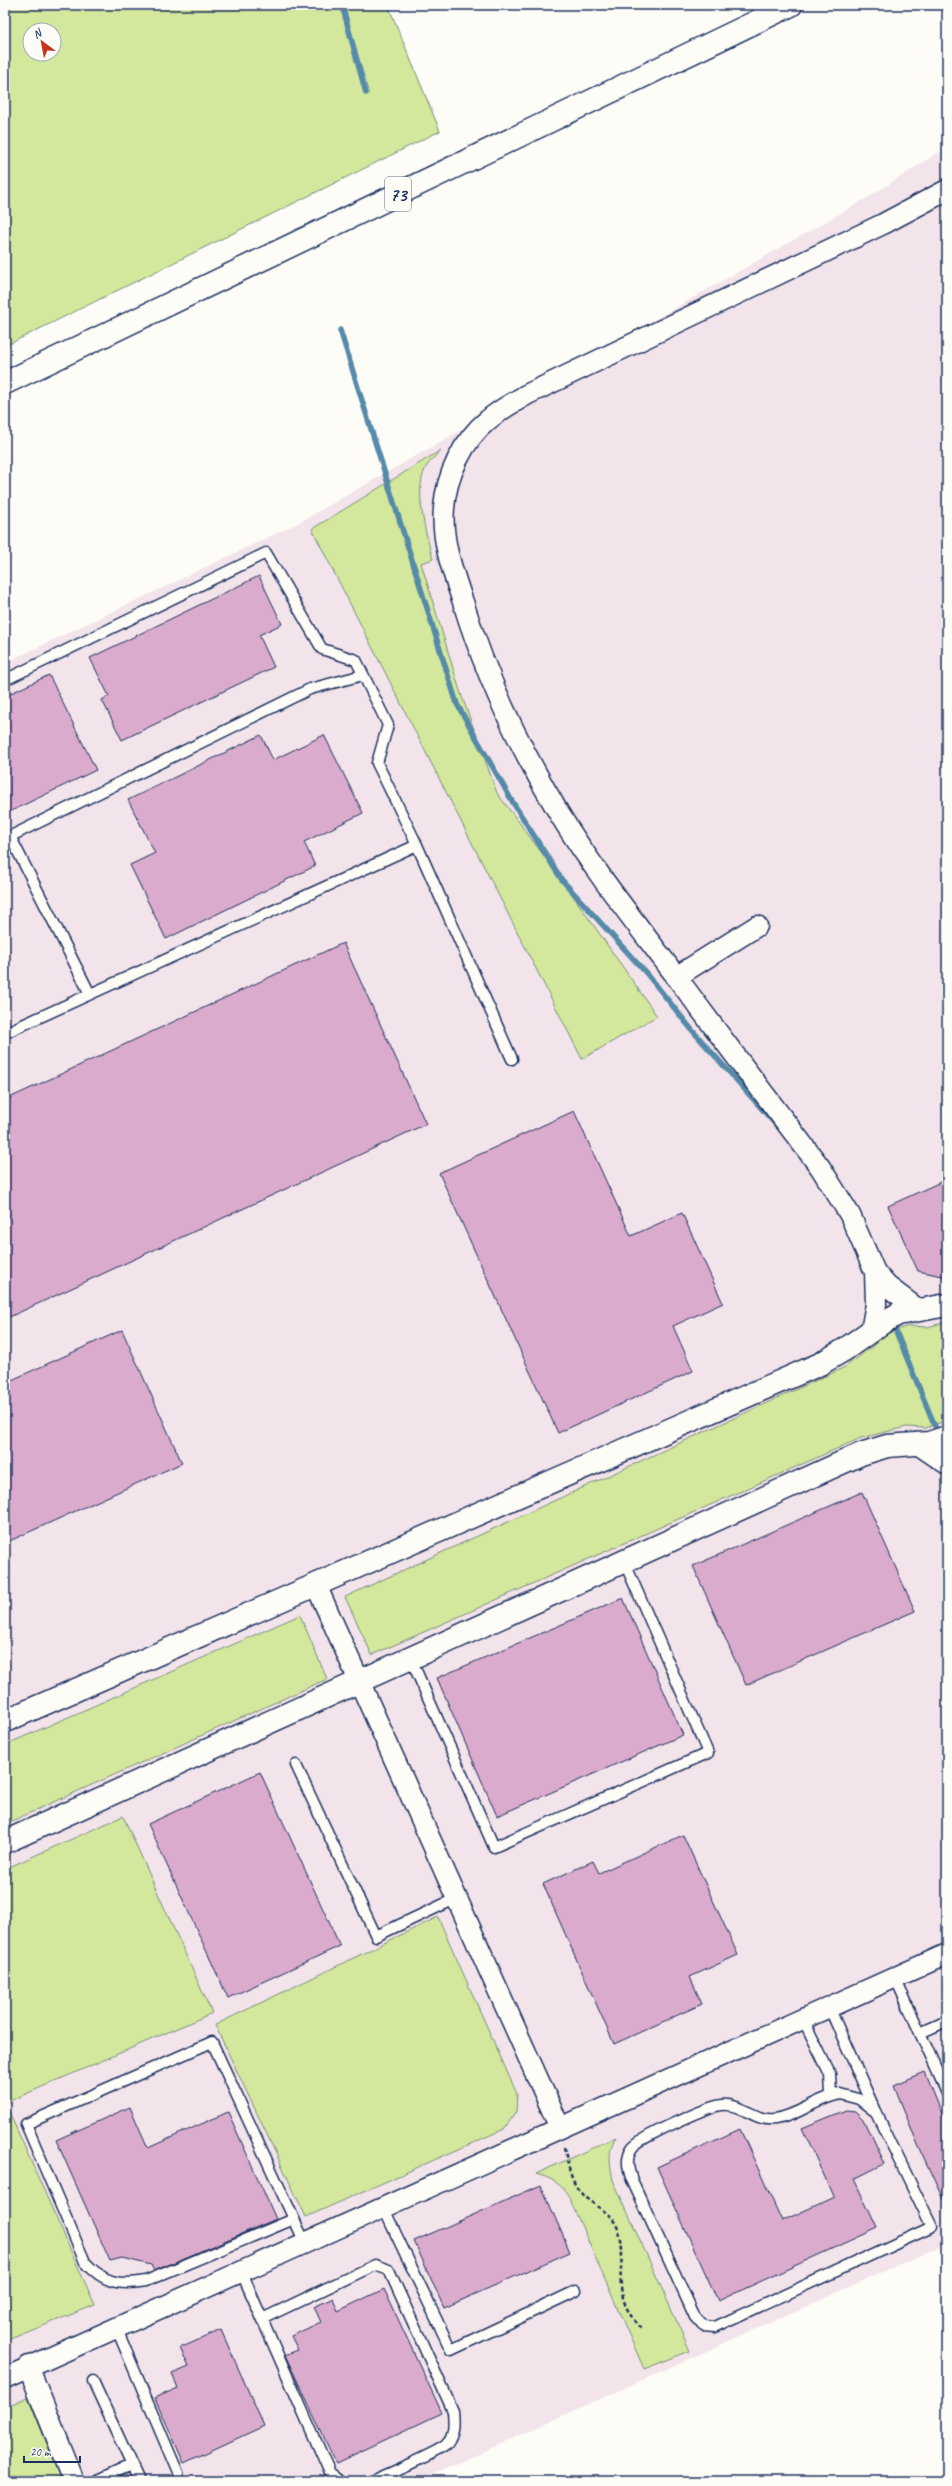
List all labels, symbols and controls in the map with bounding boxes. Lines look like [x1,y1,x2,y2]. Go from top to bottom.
north arrow [22,22,62,62]
text: N [30,25,45,41]
road number: 73 [385,177,411,211]
scale bar [24,2438,80,2464]
text: 20 m [30,2444,52,2460]

